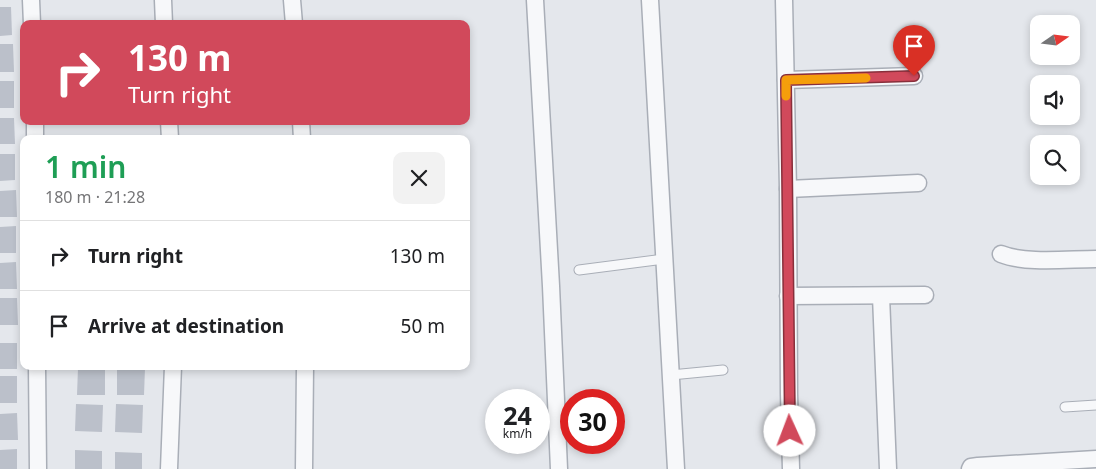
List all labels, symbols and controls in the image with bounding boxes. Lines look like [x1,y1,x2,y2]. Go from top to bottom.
north arrow [1030,15,1080,65]
map controls [1030,15,1080,185]
pin [893,25,935,76]
icon: arrive [900,32,928,60]
text: 130 m [128,34,231,81]
icon: right [45,40,110,105]
button: sound [1030,75,1080,125]
text: Turn right [128,79,231,109]
button: search [1030,135,1080,185]
text: 1 min [45,146,126,187]
button: close [393,152,445,204]
text: 180 m · 21:28 [45,186,145,208]
icon: right [45,242,73,270]
text: Turn right [88,243,183,269]
text: 130 m [390,243,445,269]
icon: arrive [45,312,73,340]
text: Arrive at destination [88,313,284,339]
text: 50 m [401,313,445,339]
speed limit sign: 30 [560,389,625,454]
text: 24 [503,398,532,432]
position arrow [763,404,815,456]
text: km/h [503,425,532,442]

